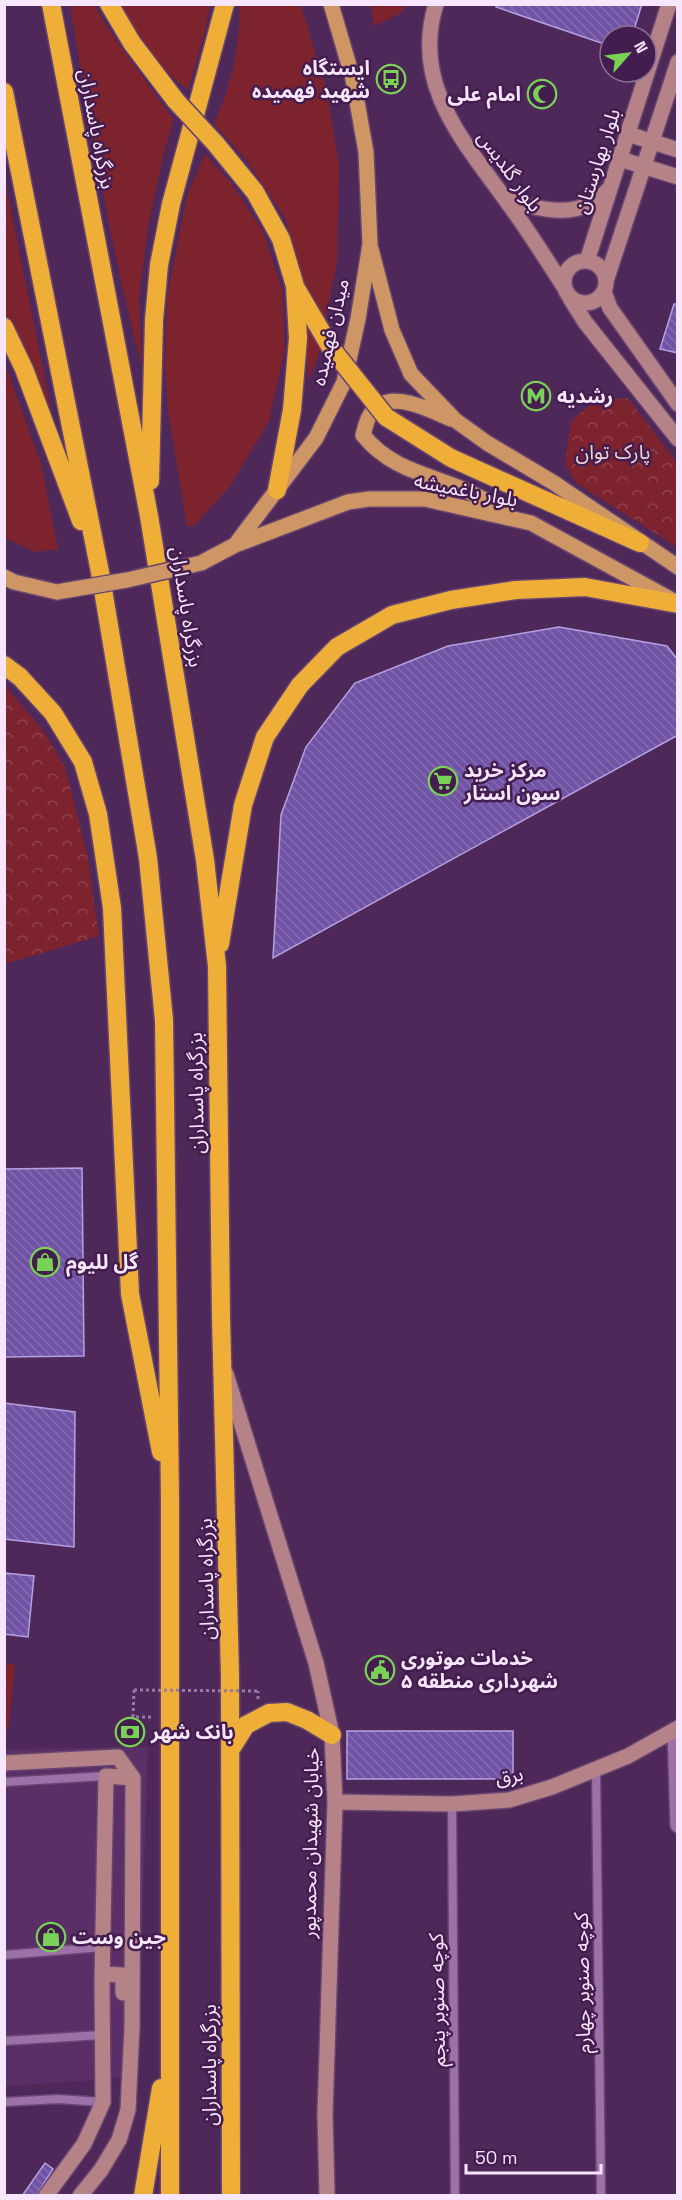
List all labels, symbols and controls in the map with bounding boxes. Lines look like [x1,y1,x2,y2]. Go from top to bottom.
north arrow [598,24,658,84]
text: N [629,38,653,57]
place label: ایستگاه شهید فهمیده [252,55,370,104]
bus stop icon: ایستگاه شهید فهمیده [375,63,407,95]
street label: بزرگراه پاسداران [72,67,121,191]
mosque icon: امام علی [526,78,558,110]
place label: امام علی [447,81,521,109]
street label: بلوار بهارستان [568,105,626,217]
street label: بلوار گلدیس [472,125,548,217]
street label: میدان فهمیده [305,276,355,388]
metro station icon: رشدیه [520,380,552,412]
place label: رشدیه [557,383,613,409]
park label: پارک توان [576,439,650,465]
street label: بلوار باغمیشه [412,467,520,513]
street label: بزرگراه پاسداران [164,545,209,669]
place label: مرکز خرید سون استار [463,757,561,806]
supermarket icon: مرکز خرید سون استار [427,765,459,797]
street label: بزرگراه پاسداران [182,1032,210,1154]
shop icon: گل للیوم [29,1246,61,1278]
place label: گل للیوم [66,1249,139,1277]
street label: بزرگراه پاسداران [192,1518,220,1640]
place label: خدمات موتوری شهرداری منطقه ۵ [401,1645,558,1694]
public building icon: خدمات موتوری شهرداری منطقه ۵ [364,1654,396,1686]
bank icon: بانک شهر [114,1716,146,1748]
place label: بانک شهر [150,1719,234,1745]
street label: خیابان شهیدان محمدپور [295,1747,325,1940]
street label: برق [493,1760,525,1792]
street label: کوچه صنوبر چهارم [568,1911,598,2054]
shop icon: جین وست [35,1921,67,1953]
place label: جین وست [72,1924,166,1950]
street label: کوچه صنوبر پنجم [423,1932,453,2067]
street label: بزرگراه پاسداران [196,2004,222,2126]
scale bar [466,2137,601,2175]
text: 50 m [475,2146,517,2169]

